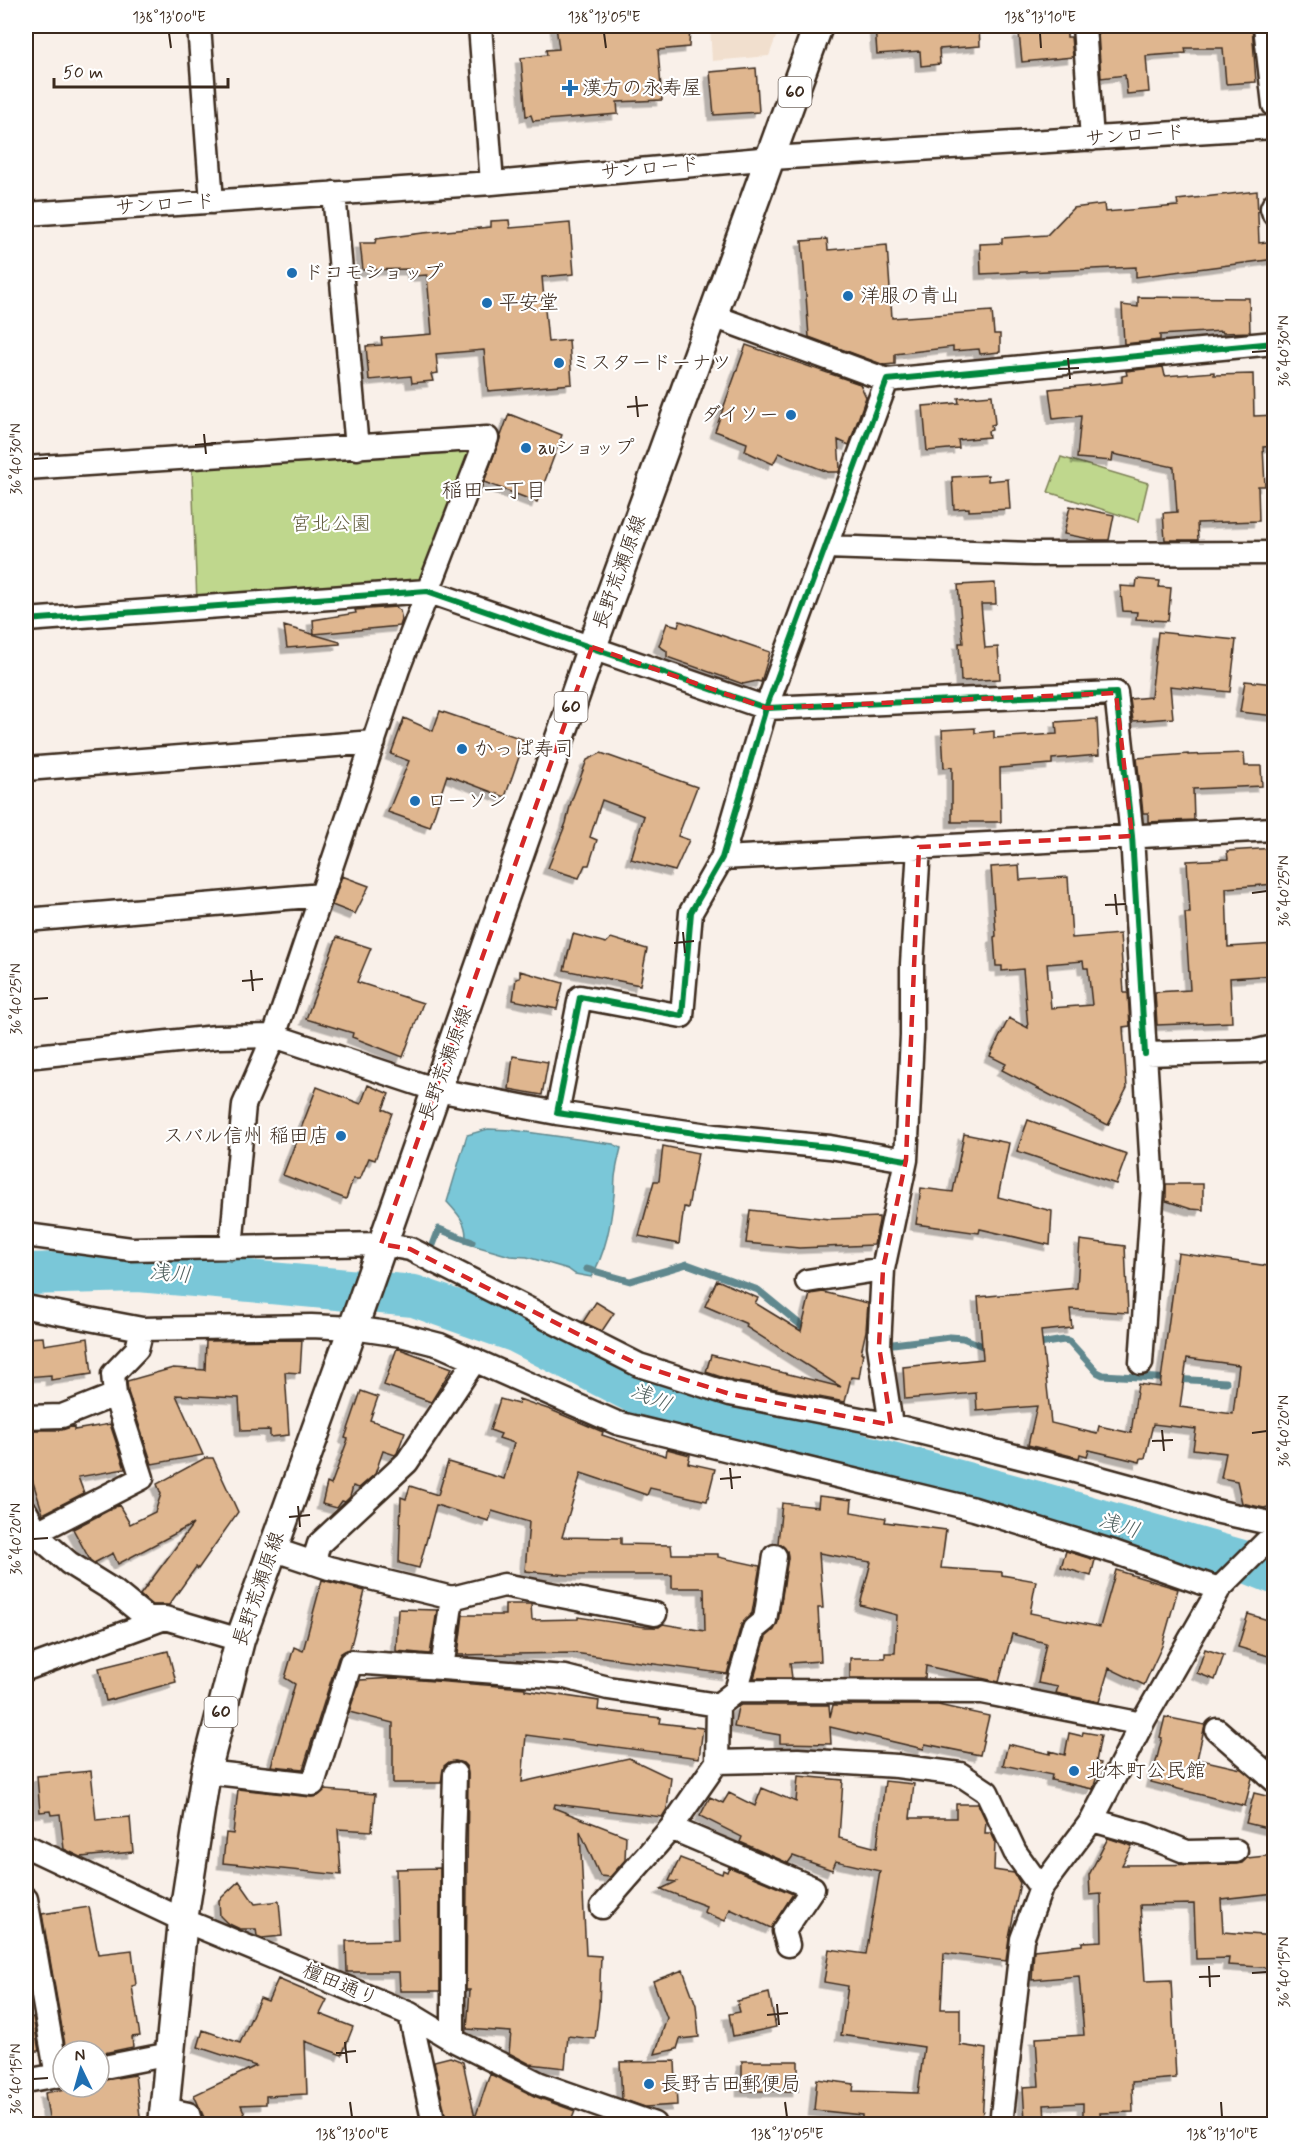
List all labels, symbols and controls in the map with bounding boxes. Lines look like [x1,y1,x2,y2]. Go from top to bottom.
text: 138°13'00"E [132,8,206,28]
text: 138°13'05"E [567,8,641,28]
text: 138°13'10"E [1004,8,1076,28]
scale bar [54,51,228,89]
text: 50 m [63,61,103,85]
place label: 漢方の永寿屋 [582,75,702,102]
road number: 60 [778,77,812,107]
marker: 漢方の永寿屋 [563,81,577,95]
street label: サンロード [1084,119,1186,153]
street label: サンロード [599,151,701,187]
street label: サンロード [114,188,216,222]
place label: ドコモショップ [304,260,443,287]
marker: ドコモショップ [285,266,299,280]
place label: 洋服の青山 [860,283,960,310]
marker: 洋服の青山 [841,289,855,303]
place label: 平安堂 [499,290,559,317]
marker: 平安堂 [480,296,494,310]
text: 36°40'30"N [1275,315,1295,387]
place label: ミスタードーナツ [571,350,731,377]
marker: ミスタードーナツ [552,356,566,370]
place label: ダイソー [701,402,779,429]
marker: ダイソー [784,408,798,422]
text: 36°40'30"N [7,423,27,495]
place label: auショップ [538,435,634,462]
marker: auショップ [519,441,533,455]
district label: 稲田一丁目 [442,477,547,505]
park label: 宮北公園 [291,511,371,538]
street label: 長野荒瀬原線 [587,511,653,633]
road number: 60 [554,692,588,722]
place label: かっぱ寿司 [474,736,574,763]
marker: かっぱ寿司 [455,742,469,756]
place label: ローソン [427,788,507,815]
marker: ローソン [408,794,422,808]
text: 36°40'25"N [1275,855,1295,927]
text: 36°40'25"N [7,963,27,1035]
street label: 長野荒瀬原線 [413,1003,479,1125]
place label: スバル信州 稲田店 [164,1123,329,1150]
marker: スバル信州 稲田店 [334,1129,348,1143]
water label: 浅川 [148,1258,192,1290]
water label: 浅川 [626,1377,676,1419]
text: 36°40'20"N [1275,1395,1295,1467]
text: 36°40'20"N [7,1503,27,1575]
water label: 浅川 [1095,1506,1143,1546]
street label: 長野荒瀬原線 [227,1528,291,1650]
road number: 60 [204,1697,238,1727]
place label: 北本町公民館 [1086,1758,1206,1785]
marker: 北本町公民館 [1067,1764,1081,1778]
text: 36°40'15"N [1275,1937,1295,2007]
street label: 檀田通り [298,1957,382,2013]
north arrow [51,2039,111,2099]
text: 36°40'15"N [7,2044,27,2114]
text: N [74,2045,86,2066]
place label: 長野吉田郵便局 [661,2071,801,2098]
marker: 長野吉田郵便局 [642,2077,656,2091]
text: 138°13'00"E [315,2125,389,2145]
text: 138°13'05"E [750,2125,824,2145]
text: 138°13'10"E [1186,2125,1258,2145]

